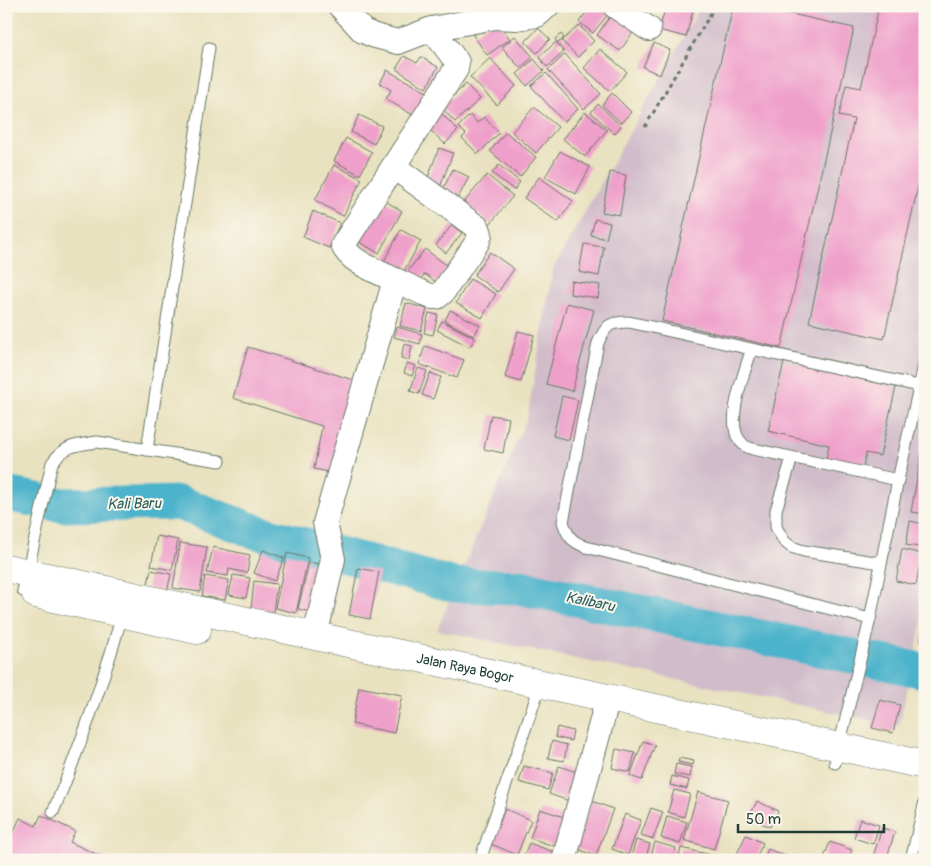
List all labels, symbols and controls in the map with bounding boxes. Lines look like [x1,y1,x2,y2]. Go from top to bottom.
water label: Kali Baru [107,494,163,514]
water label: Kalibaru [564,588,618,617]
street label: Jalan Raya Bogor [415,649,515,686]
scale bar [738,801,885,833]
text: 50 m [746,810,781,829]

